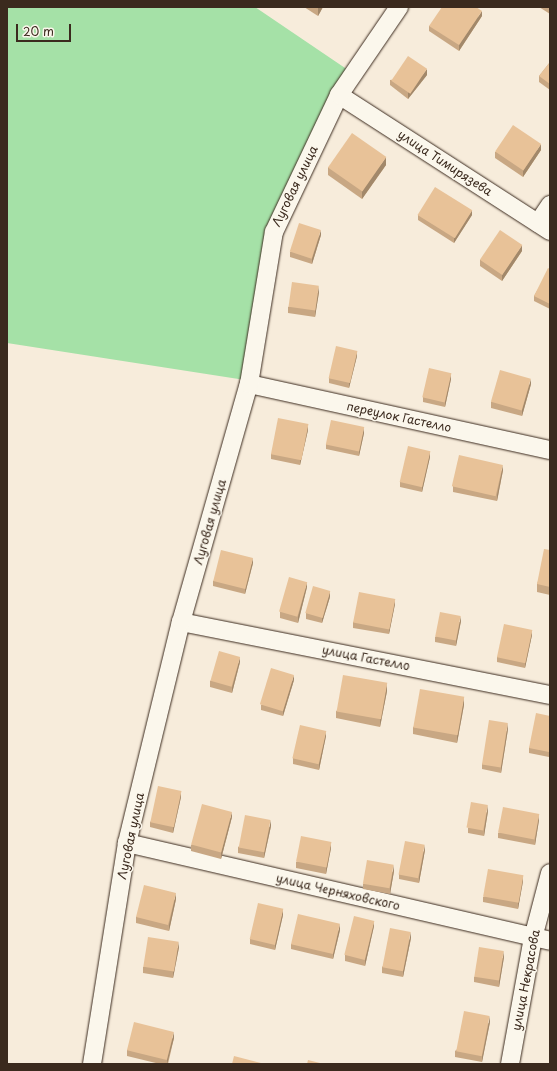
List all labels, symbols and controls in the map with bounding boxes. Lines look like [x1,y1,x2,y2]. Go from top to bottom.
scale bar [18,16,73,42]
text: 20 m [23,22,54,40]
street label: улица Тимирязева [395,127,495,199]
street label: Луговая улица [269,143,321,229]
street label: переулок Гастелло [345,399,453,435]
street label: Луговая улица [191,477,229,567]
street label: улица Гастелло [321,642,411,674]
street label: Луговая улица [115,791,147,881]
street label: улица Черняховского [274,871,402,913]
street label: улица Некрасова [509,928,543,1032]

